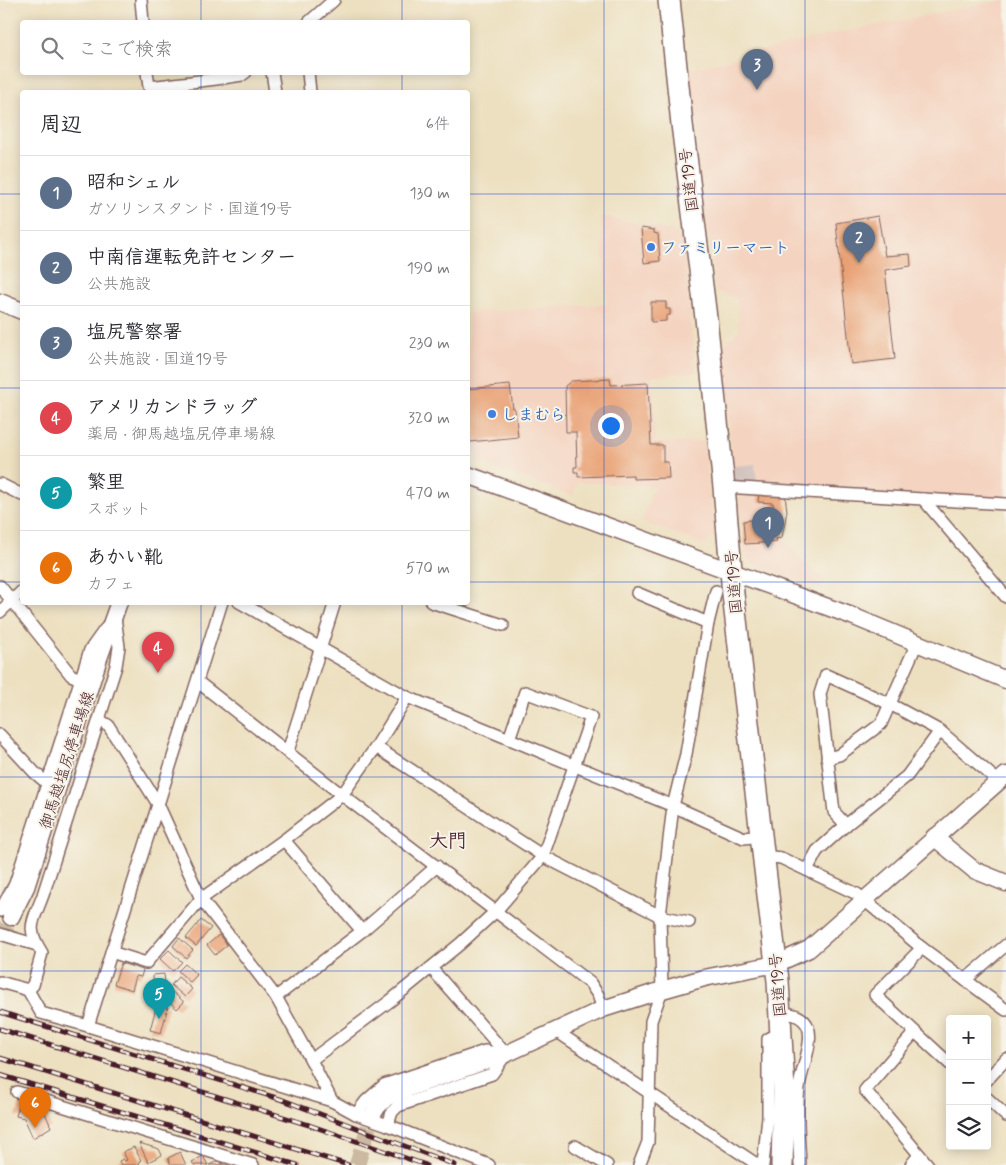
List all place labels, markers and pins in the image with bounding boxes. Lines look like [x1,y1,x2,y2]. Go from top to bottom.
pin: 3 [741,49,773,90]
pin: 2 [843,222,875,263]
place label: ファミリーマート [661,238,790,259]
marker: ファミリーマート [645,241,657,253]
place label: しまむら [502,405,566,426]
marker: しまむら [486,408,498,420]
pin: 1 [752,507,784,548]
pin: 4 [142,632,174,673]
pin: 5 [143,978,175,1019]
pin: 6 [19,1087,51,1128]

